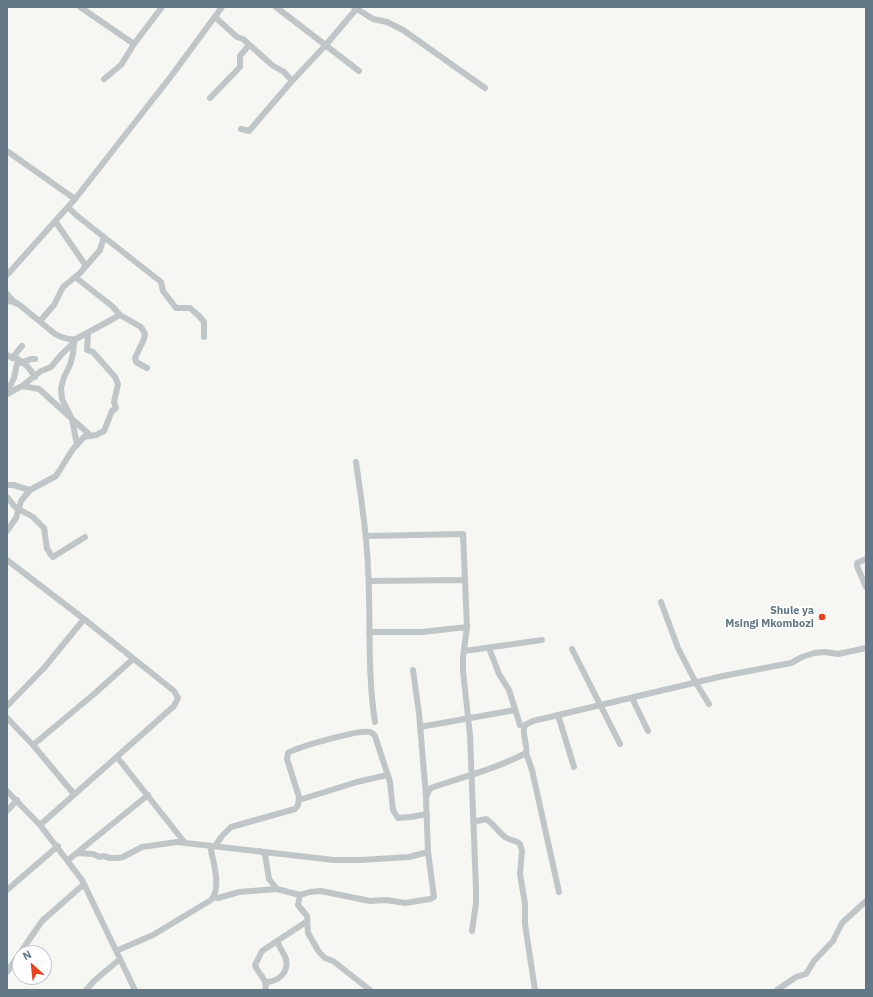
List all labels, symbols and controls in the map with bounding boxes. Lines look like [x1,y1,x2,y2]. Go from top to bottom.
place label: Shule ya Msingi Mkombozi [725,604,814,630]
marker: Shule ya Msingi Mkombozi [817,612,827,622]
north arrow [12,945,52,985]
text: N [20,947,34,963]

